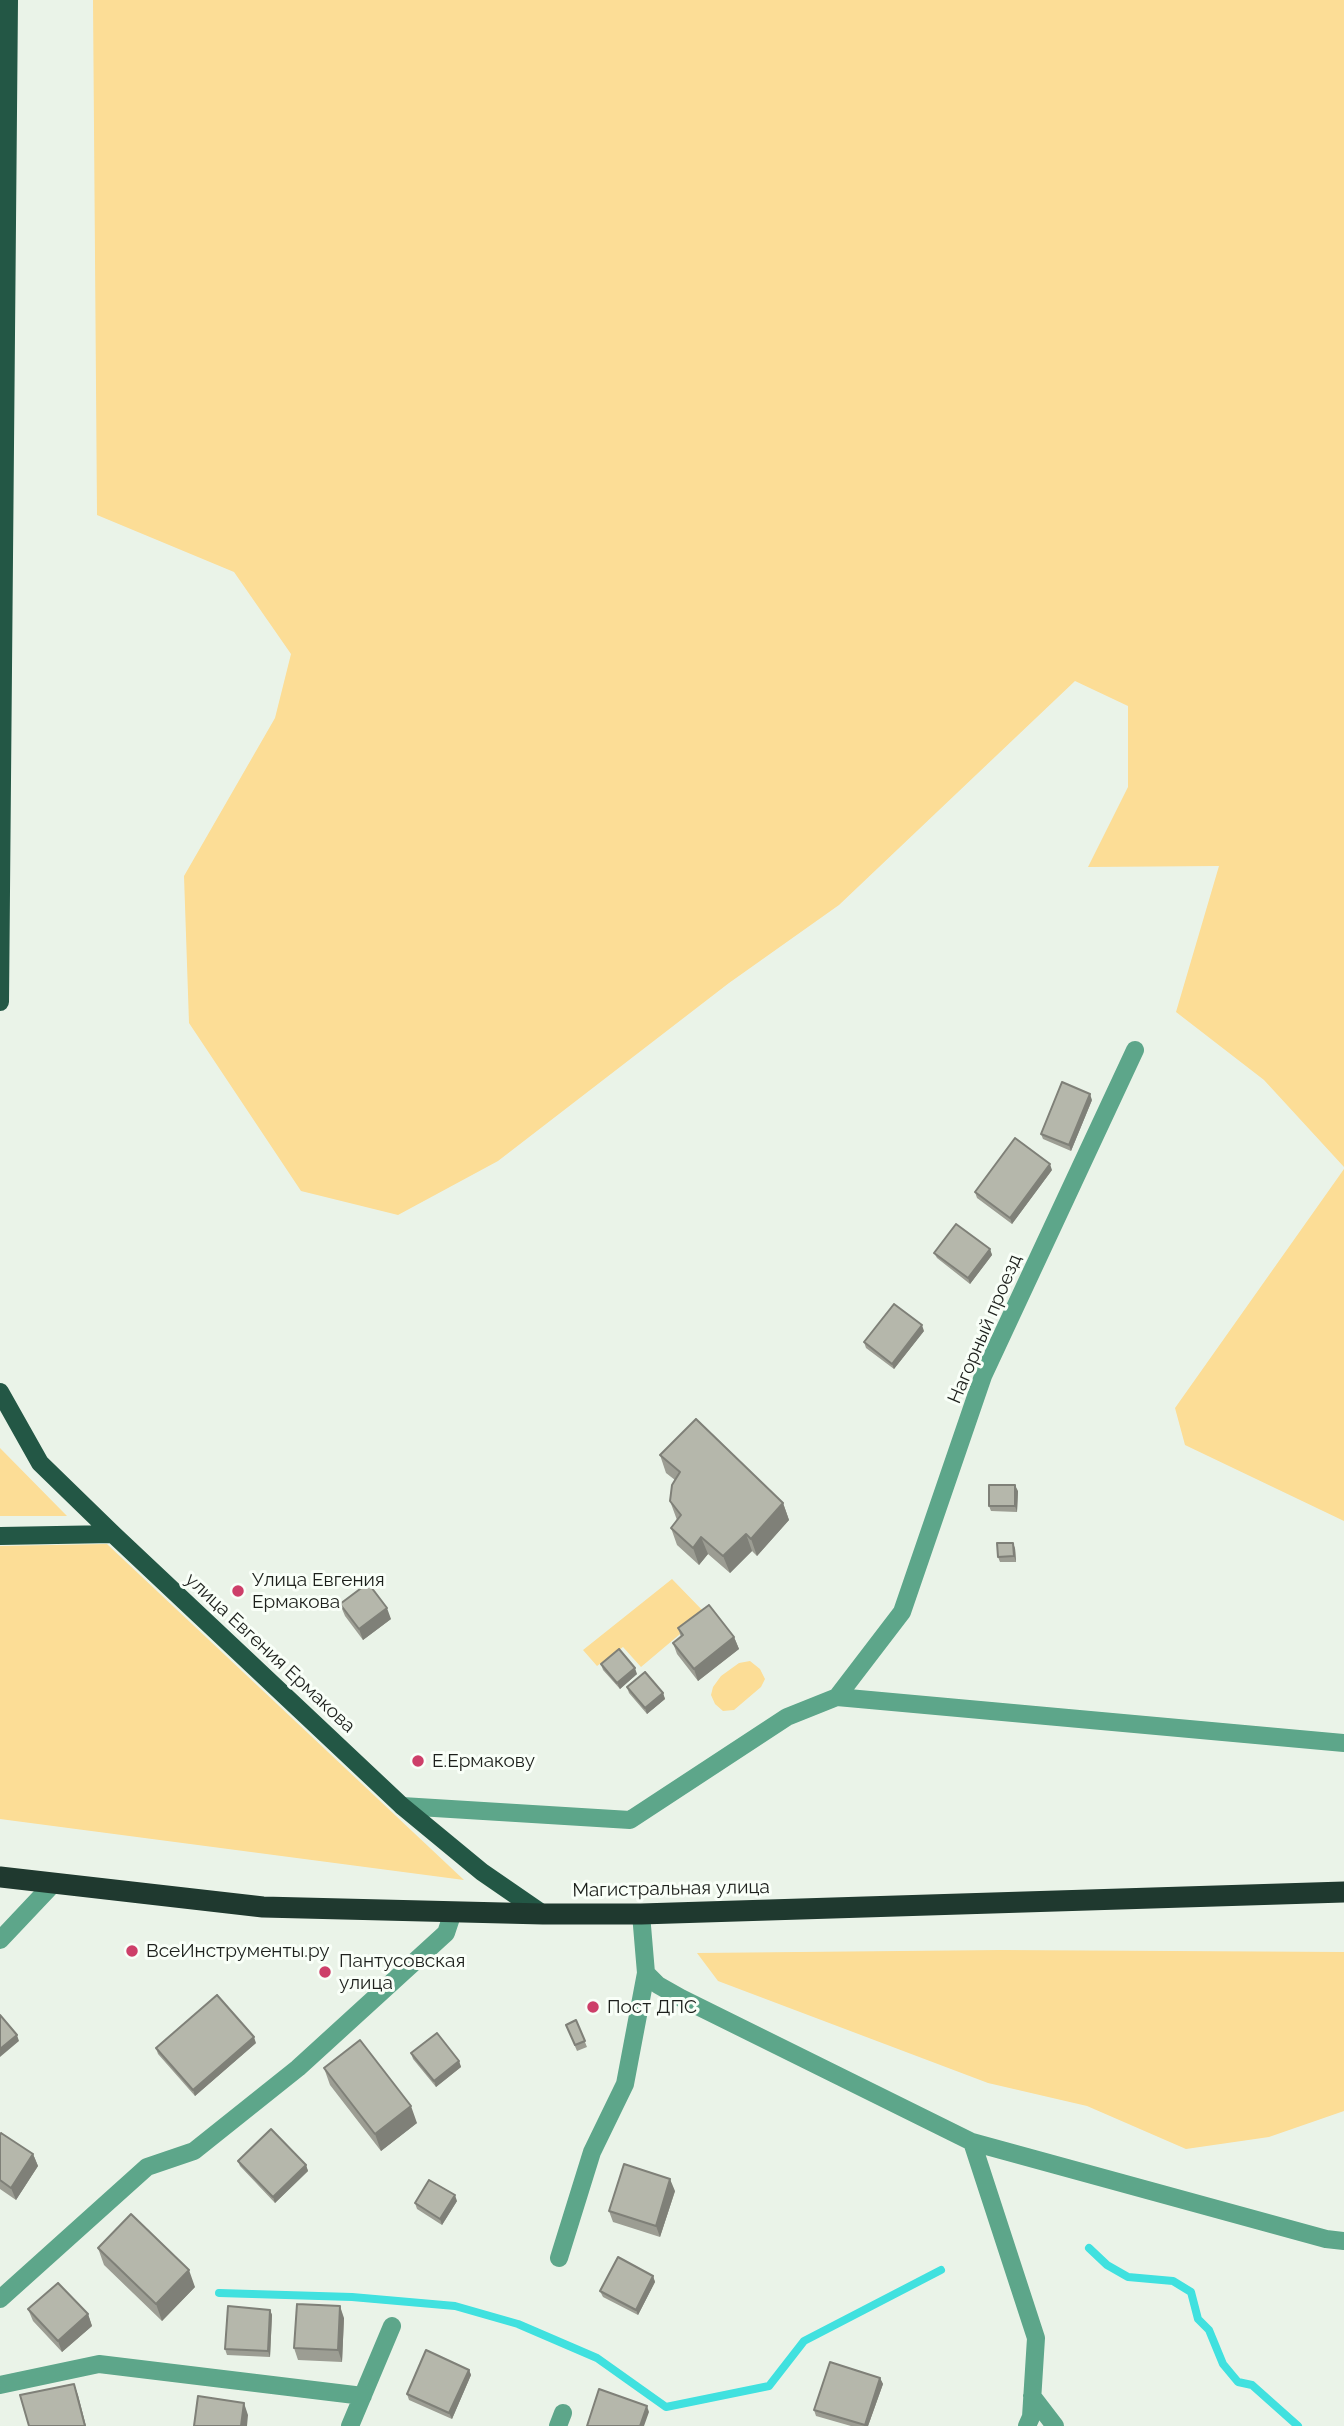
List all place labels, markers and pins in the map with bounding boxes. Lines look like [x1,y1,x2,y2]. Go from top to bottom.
place label: Улица Евгения Ермакова [252,1569,385,1613]
marker: Улица Евгения Ермакова [230,1583,246,1599]
place label: Е.Ермакову [432,1750,535,1772]
marker: Е.Ермакову [410,1753,426,1769]
place label: ВсеИнструменты.ру [146,1940,330,1962]
marker: ВсеИнструменты.ру [124,1943,140,1959]
place label: Пантусовская улица [339,1950,465,1994]
marker: Пантусовская улица [317,1964,333,1980]
place label: Пост ДПС [607,1996,697,2018]
marker: Пост ДПС [585,1999,601,2015]

